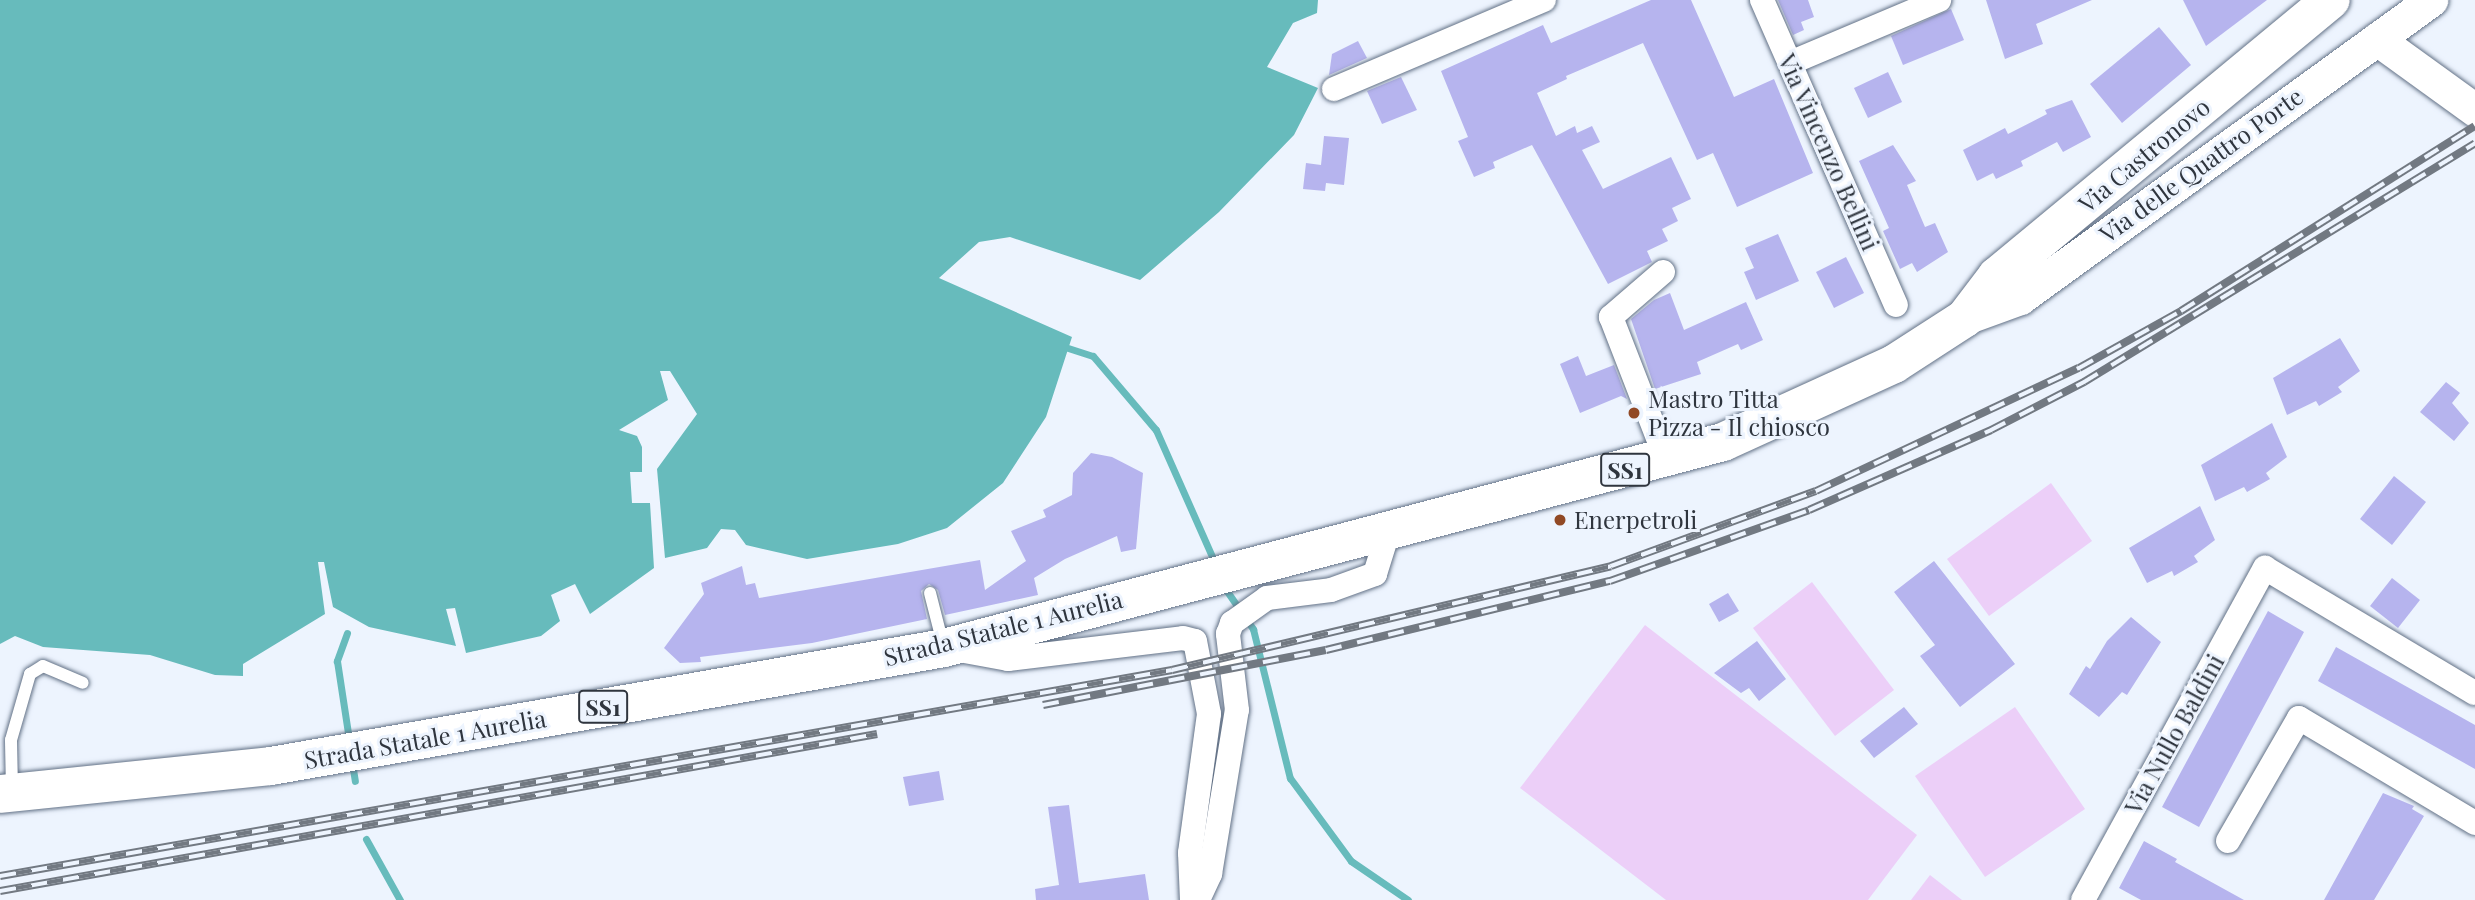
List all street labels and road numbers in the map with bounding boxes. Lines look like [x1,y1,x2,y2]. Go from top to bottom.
street label: Via Vincenzo Bellini [1773,49,1885,255]
street label: Via delle Quattro Porte [2094,82,2308,248]
street label: Via Castronovo [2073,92,2215,218]
road number: SS1 [1599,450,1651,490]
street label: Strada Statale 1 Aurelia [880,584,1126,672]
street label: Via Nullo Baldini [2118,649,2230,819]
road number: SS1 [577,688,629,726]
street label: Strada Statale 1 Aurelia [301,703,549,775]

